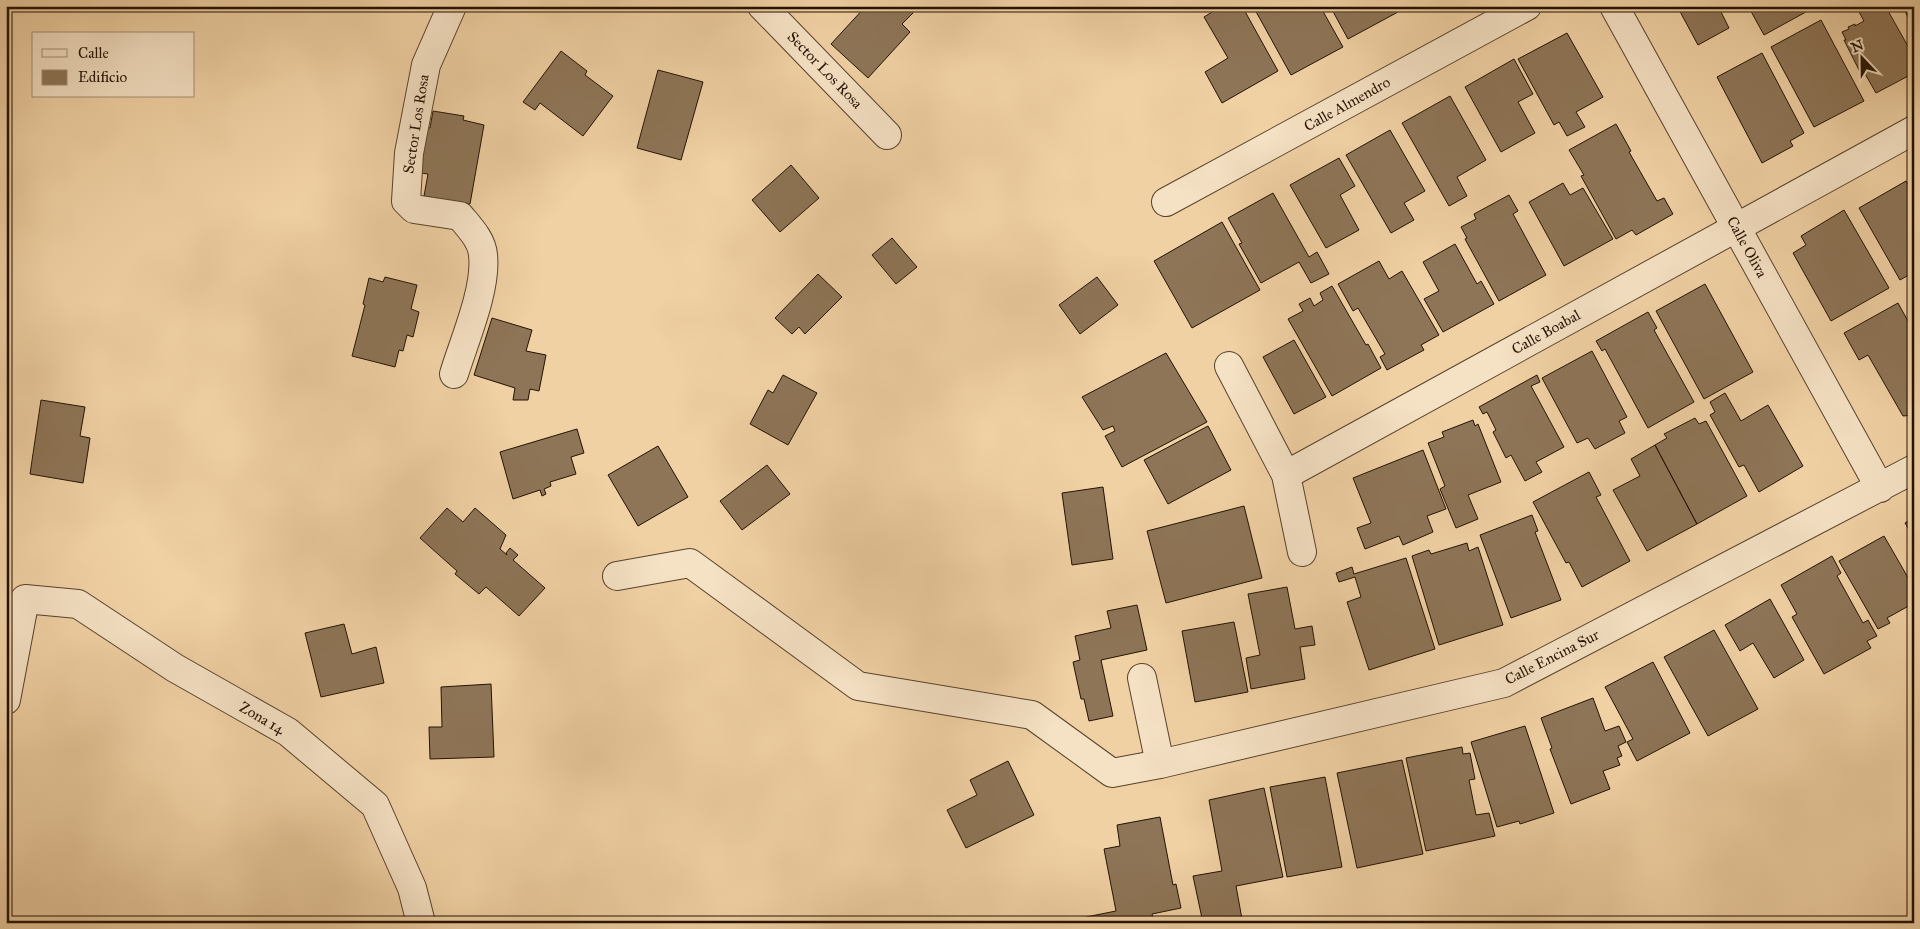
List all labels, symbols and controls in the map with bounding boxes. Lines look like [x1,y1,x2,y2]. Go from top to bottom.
street label: Sector Los Rosa [784,28,867,113]
legend [32,32,195,98]
north arrow [1838,32,1888,82]
text: N [1849,36,1866,57]
text: Calle [78,44,109,62]
text: Edificio [78,68,127,86]
street label: Sector Los Rosa [399,72,433,175]
street label: Calle Almendro [1301,73,1394,135]
street label: Calle Oliva [1723,213,1771,281]
street label: Calle Boabal [1509,305,1584,358]
street label: Calle Encina Sur [1502,625,1602,688]
street label: Zona 14 [236,698,288,738]

